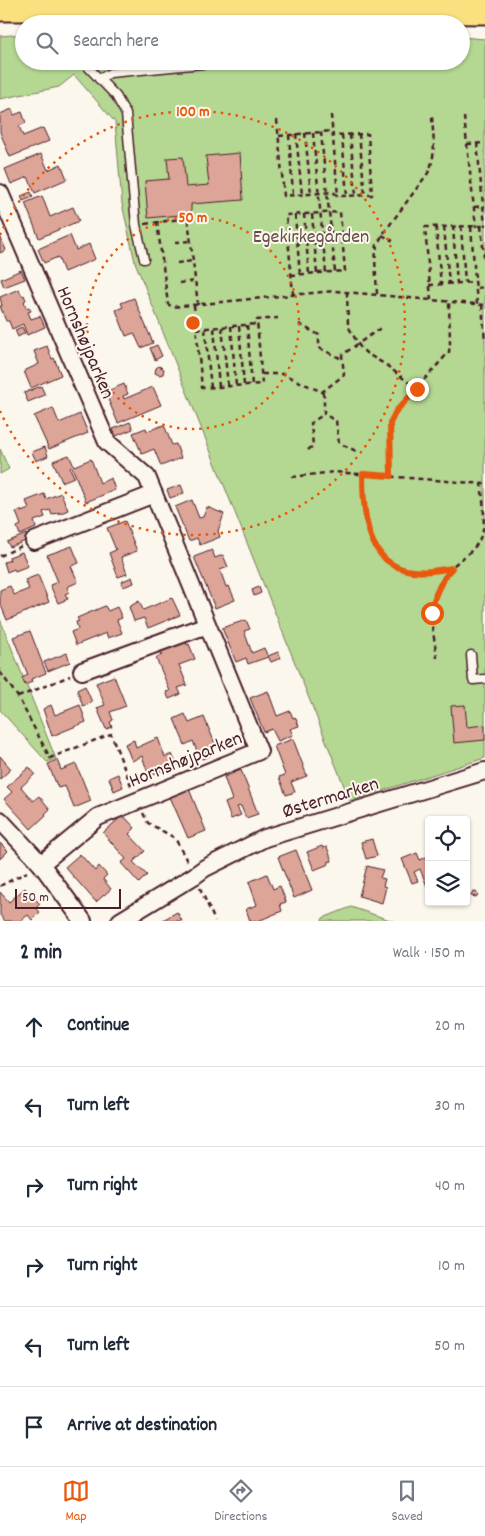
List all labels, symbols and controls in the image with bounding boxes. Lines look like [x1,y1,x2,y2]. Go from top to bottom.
search box [15,15,470,70]
icon: search [33,29,61,57]
text: Search here [73,29,159,56]
text: 100 m [176,102,210,124]
text: 50 m [179,208,207,230]
park label: Egekirkegården [253,224,369,252]
street label: Hornshøjparken [48,283,121,404]
centre of rings [184,314,202,332]
route end [406,378,429,401]
route start [421,602,444,625]
street label: Hornshøjparken [125,725,247,796]
street label: Østermarken [279,771,383,827]
map controls [425,816,470,906]
button: locate [425,816,470,861]
button: layers [425,861,470,906]
scale bar [15,886,121,909]
text: 50 m [22,888,49,908]
text: 2 min [20,939,62,969]
text: Walk · 150 m [393,942,465,965]
icon: ahead [20,1013,48,1041]
text: Continue [67,1013,129,1040]
text: 20 m [435,1015,465,1038]
icon: left [20,1093,48,1121]
text: Turn left [67,1093,130,1120]
text: 30 m [435,1095,465,1118]
icon: right [20,1173,48,1201]
text: Turn right [67,1173,138,1200]
text: 40 m [435,1175,465,1198]
icon: right [20,1253,48,1281]
text: Turn right [67,1253,138,1280]
text: 10 m [438,1255,465,1278]
icon: left [20,1333,48,1361]
text: Turn left [67,1333,130,1360]
text: 50 m [434,1335,465,1358]
icon: arrive [20,1413,48,1441]
text: Arrive at destination [67,1413,217,1440]
tab: Map [62,1477,90,1527]
tab: Directions [214,1477,267,1527]
tab: Saved [392,1477,423,1527]

